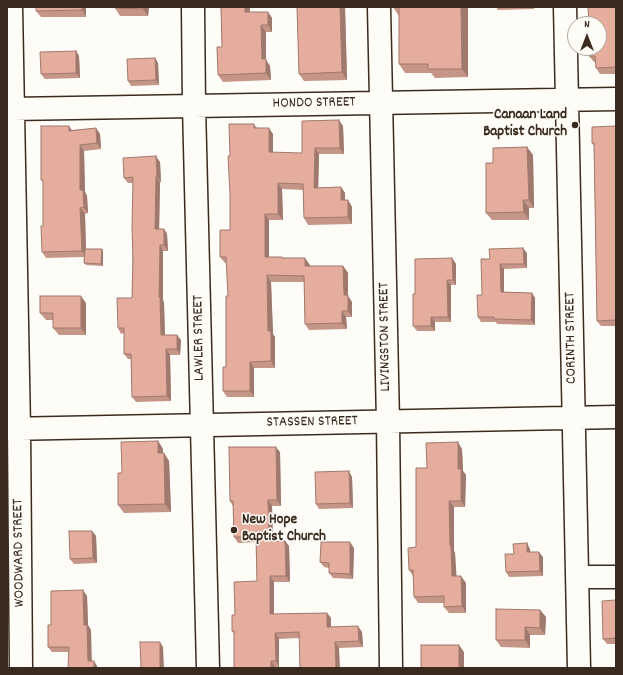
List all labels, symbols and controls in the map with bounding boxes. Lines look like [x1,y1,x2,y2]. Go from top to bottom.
north arrow [567,16,607,56]
text: N [584,17,590,33]
street label: HONDO STREET [272,94,356,114]
place label: Canaan Land Baptist Church [483,107,567,142]
marker: Canaan Land Baptist Church [570,120,580,130]
street label: LIVINGSTON STREET [376,282,396,392]
street label: CORINTH STREET [562,292,582,384]
street label: LAWLER STREET [190,295,210,381]
street label: STASSEN STREET [266,413,358,433]
street label: WOODWARD STREET [10,499,30,607]
place label: New Hope Baptist Church [242,512,326,547]
marker: New Hope Baptist Church [229,525,239,535]

